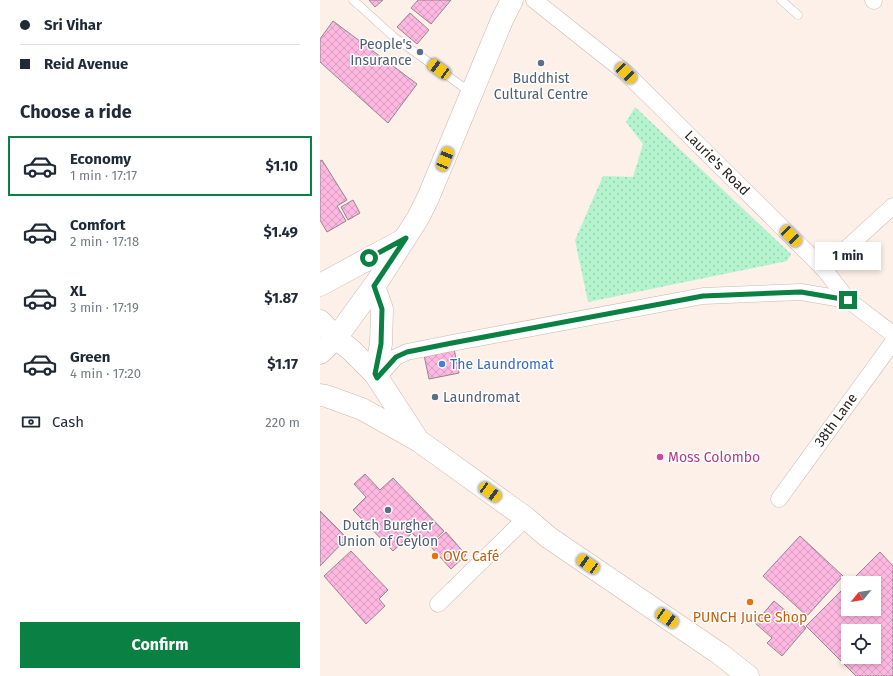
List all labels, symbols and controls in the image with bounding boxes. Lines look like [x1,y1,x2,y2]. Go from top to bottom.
text: Sri Vihar [44,16,102,34]
place label: People's Insurance [350,36,412,69]
marker: People's Insurance [415,47,425,57]
text: Reid Avenue [44,55,128,73]
car [426,57,452,81]
marker: Buddhist Cultural Centre [536,58,546,68]
car [613,60,639,86]
place label: Buddhist Cultural Centre [494,70,588,103]
text: Choose a ride [20,101,132,123]
street label: Laurie's Road [681,127,753,199]
car [435,146,455,172]
icon: car [22,148,58,184]
text: Economy [70,150,131,168]
text: $1.10 [266,157,298,175]
text: 1 min · 17:17 [70,168,137,183]
icon: car [22,214,58,250]
text: Comfort [70,216,126,234]
text: $1.49 [263,223,298,241]
car [778,223,804,249]
text: 2 min · 17:18 [70,234,139,249]
callout: 1 min [815,242,881,270]
text: 1 min [832,248,864,263]
route start [360,249,378,267]
icon: car [22,280,58,316]
text: XL [70,282,86,300]
text: $1.87 [264,289,298,307]
route end [839,291,857,309]
text: 3 min · 17:19 [70,300,139,315]
icon: car [22,346,58,382]
text: Green [70,348,110,366]
text: $1.17 [267,355,298,373]
place label: The Laundromat [450,356,555,373]
marker: The Laundromat [437,359,447,369]
text: 4 min · 17:20 [70,366,141,381]
place label: Laundromat [443,389,521,406]
street label: 38th Lane [811,390,861,450]
marker: Laundromat [430,392,440,402]
icon: cash [20,411,42,433]
text: Cash [52,413,84,431]
text: 220 m [265,415,300,430]
place label: Moss Colombo [668,449,760,466]
marker: Moss Colombo [655,452,665,462]
car [477,480,503,504]
marker: Dutch Burgher Union of Ceylon [383,505,393,515]
place label: Dutch Burgher Union of Ceylon [338,517,438,550]
place label: OVC Café [443,548,499,565]
marker: OVC Café [430,551,440,561]
car [575,552,601,576]
north arrow [841,576,881,616]
map controls [841,576,881,664]
marker: PUNCH Juice Shop [745,597,755,607]
car [654,606,680,630]
place label: PUNCH Juice Shop [693,609,807,626]
button: Confirm [20,622,300,668]
button: locate [841,624,881,664]

